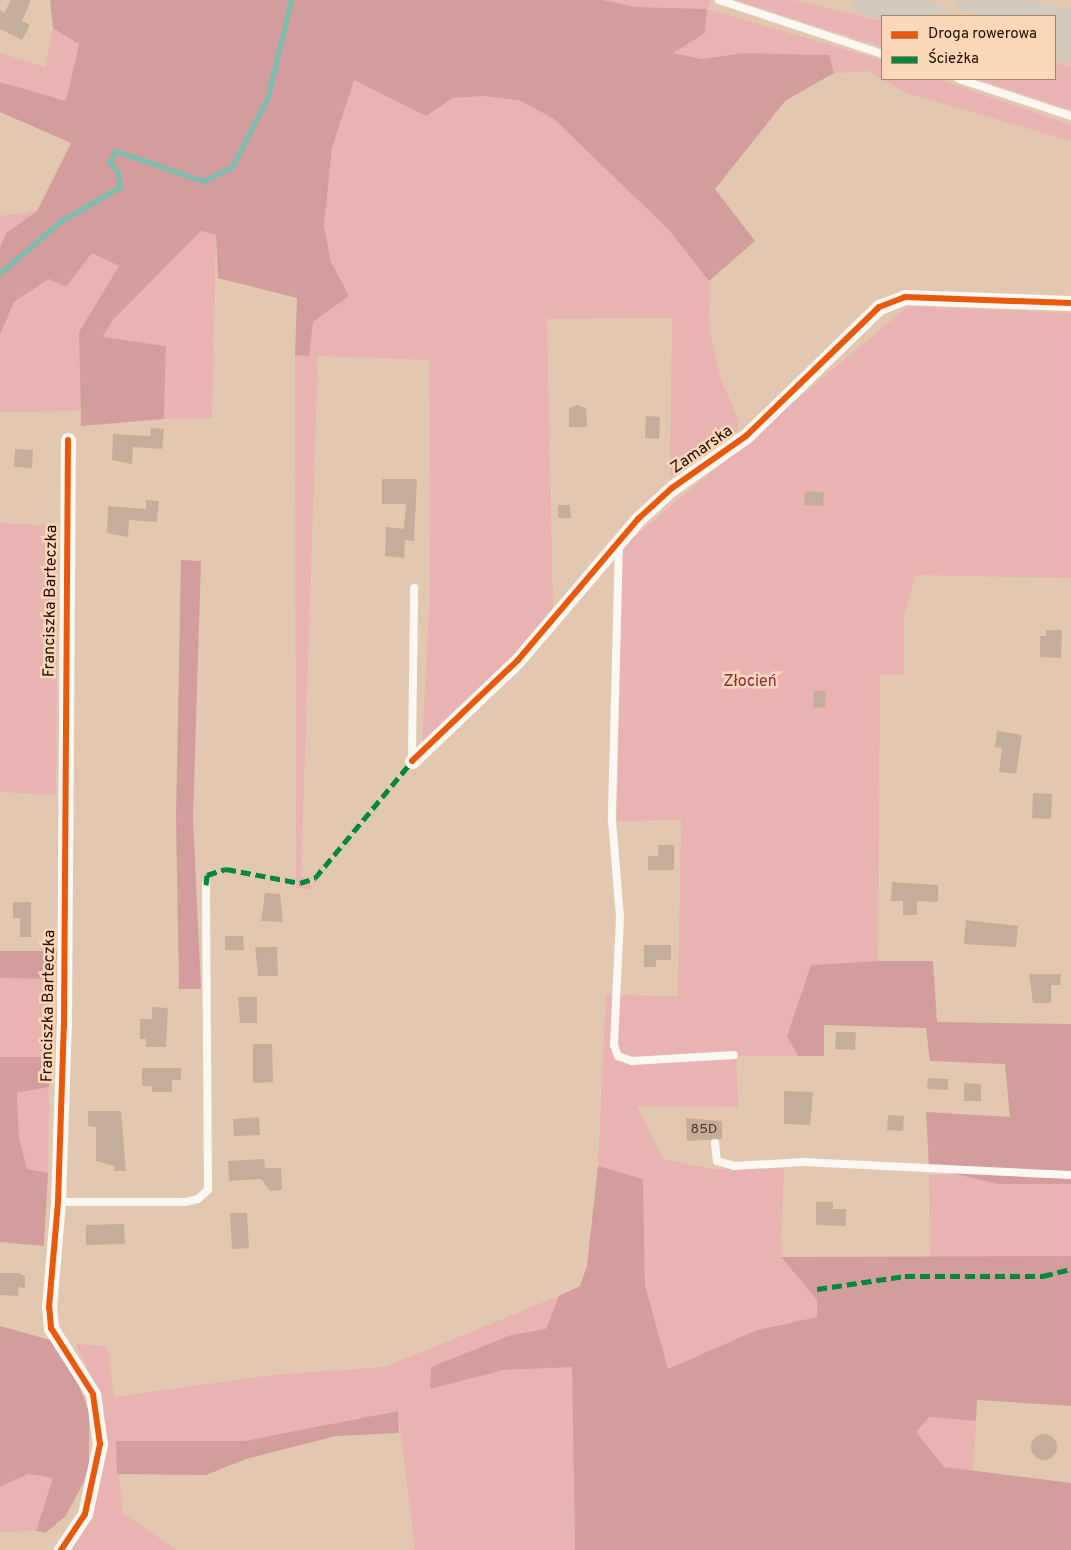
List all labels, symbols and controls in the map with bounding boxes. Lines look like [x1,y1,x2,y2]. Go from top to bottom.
legend [881,15,1056,80]
text: Droga rowerowa [928,25,1037,44]
text: Ścieżka [928,50,979,69]
street label: Zamarska [667,422,737,478]
street label: Franciszka Barteczka [40,525,62,677]
park label: Złocień [723,672,777,692]
street label: Franciszka Barteczka [38,930,60,1082]
house number: 85D [691,1122,717,1138]

